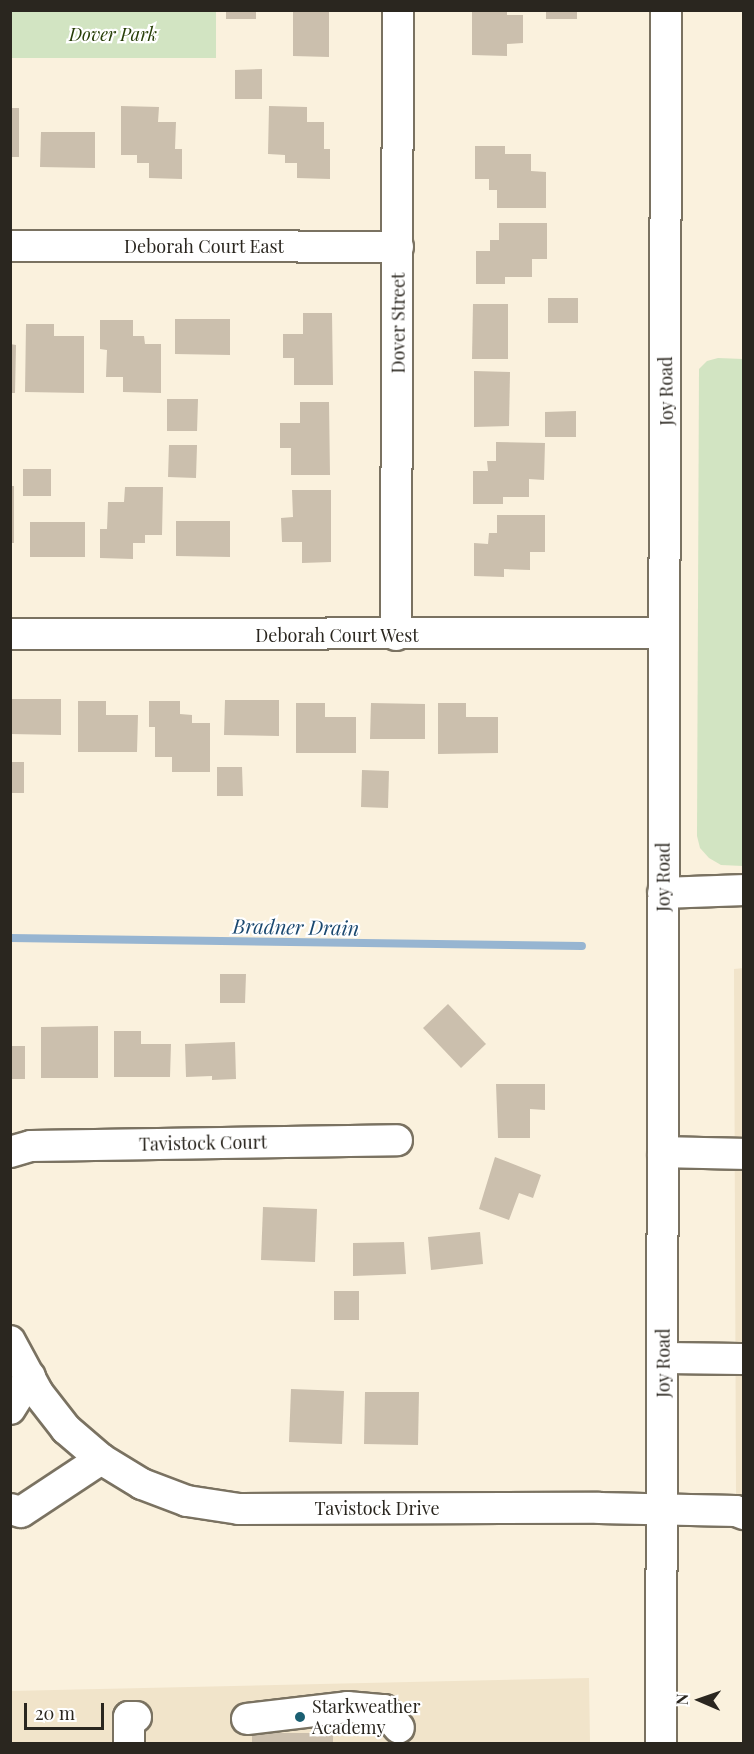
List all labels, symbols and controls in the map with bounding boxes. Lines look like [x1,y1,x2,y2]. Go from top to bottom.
park label: Dover Park [69,23,157,45]
street label: Deborah Court East [124,235,284,257]
street label: Dover Street [387,272,409,374]
street label: Joy Road [655,356,677,426]
street label: Deborah Court West [255,624,419,646]
street label: Joy Road [652,842,674,912]
water label: Bradner Drain [233,913,359,939]
street label: Tavistock Court [139,1131,267,1155]
street label: Joy Road [652,1328,674,1398]
street label: Tavistock Drive [314,1497,440,1519]
north arrow [670,1670,730,1730]
scale bar [27,1691,106,1729]
text: N [671,1693,692,1705]
place label: Starkweather Academy [312,1696,420,1738]
text: 20 m [35,1701,75,1725]
marker: Starkweather Academy [293,1710,307,1724]

